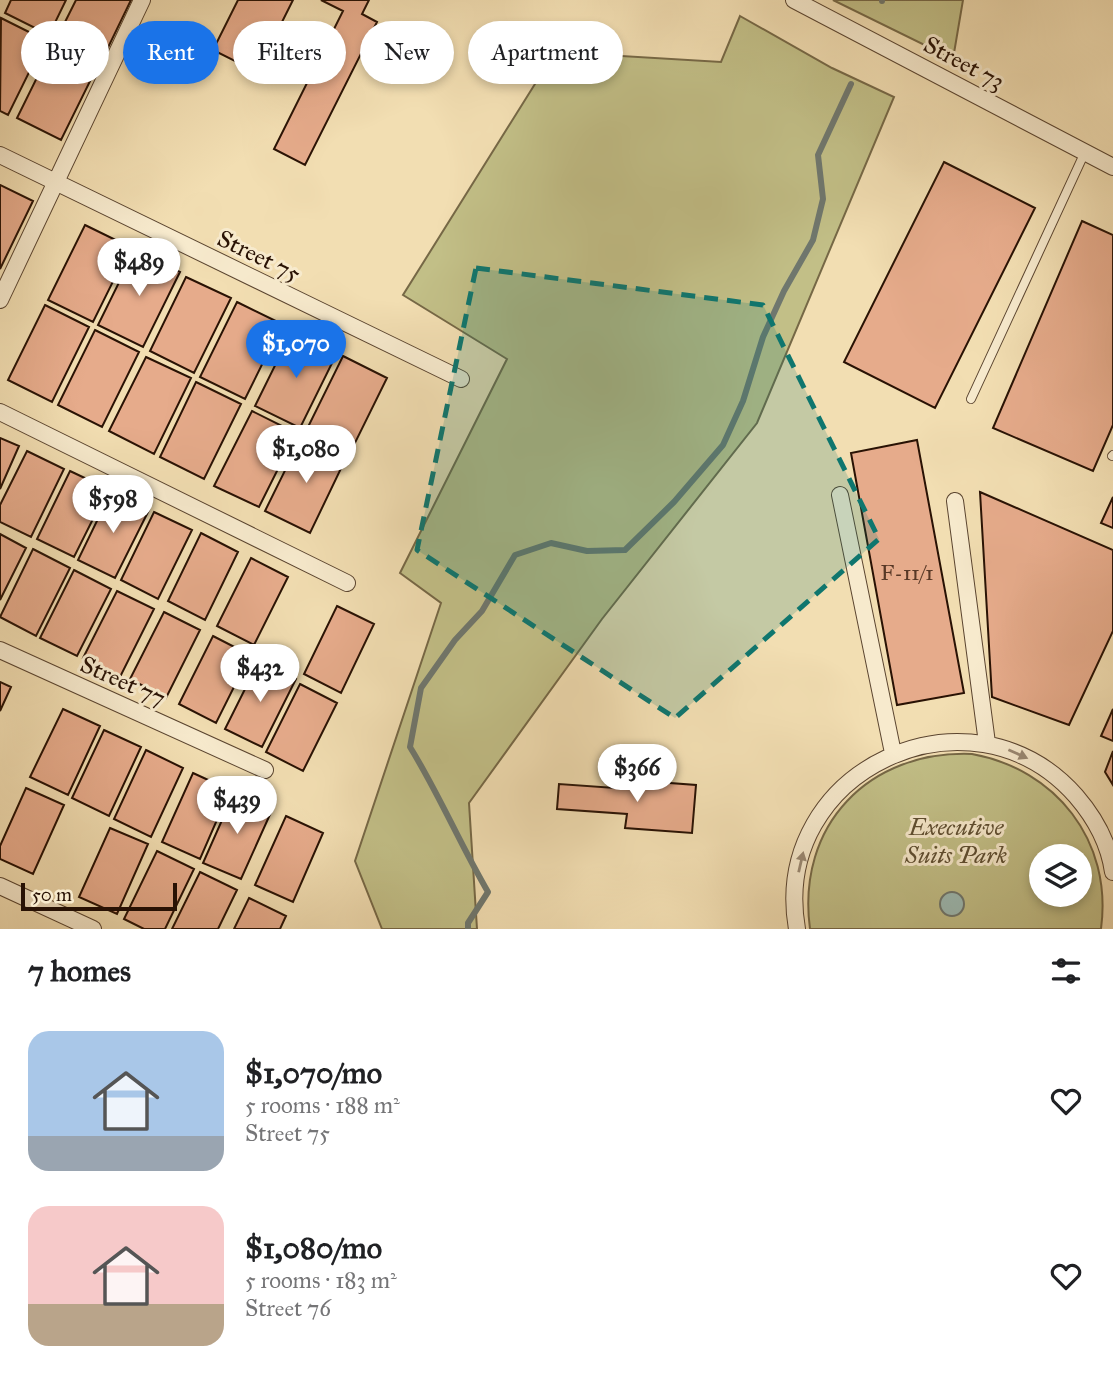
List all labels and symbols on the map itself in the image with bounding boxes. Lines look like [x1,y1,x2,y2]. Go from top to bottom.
street label: Street 73 [918,29,1010,97]
street label: Street 75 [213,223,305,289]
pin: $489 [98,238,180,298]
pin: $1,070 [239,320,353,380]
pin: $1,080 [249,426,363,485]
pin: $598 [72,476,154,535]
house number: F-11/1 [881,560,933,586]
pin: $432 [219,644,301,704]
street label: Street 77 [76,649,170,713]
pin: $366 [596,744,678,804]
one-way arrow [1008,748,1028,760]
pin: $439 [196,776,278,836]
park label: Executive Suits Park [904,812,1007,870]
one-way arrow [796,850,807,872]
scale bar [21,880,177,912]

